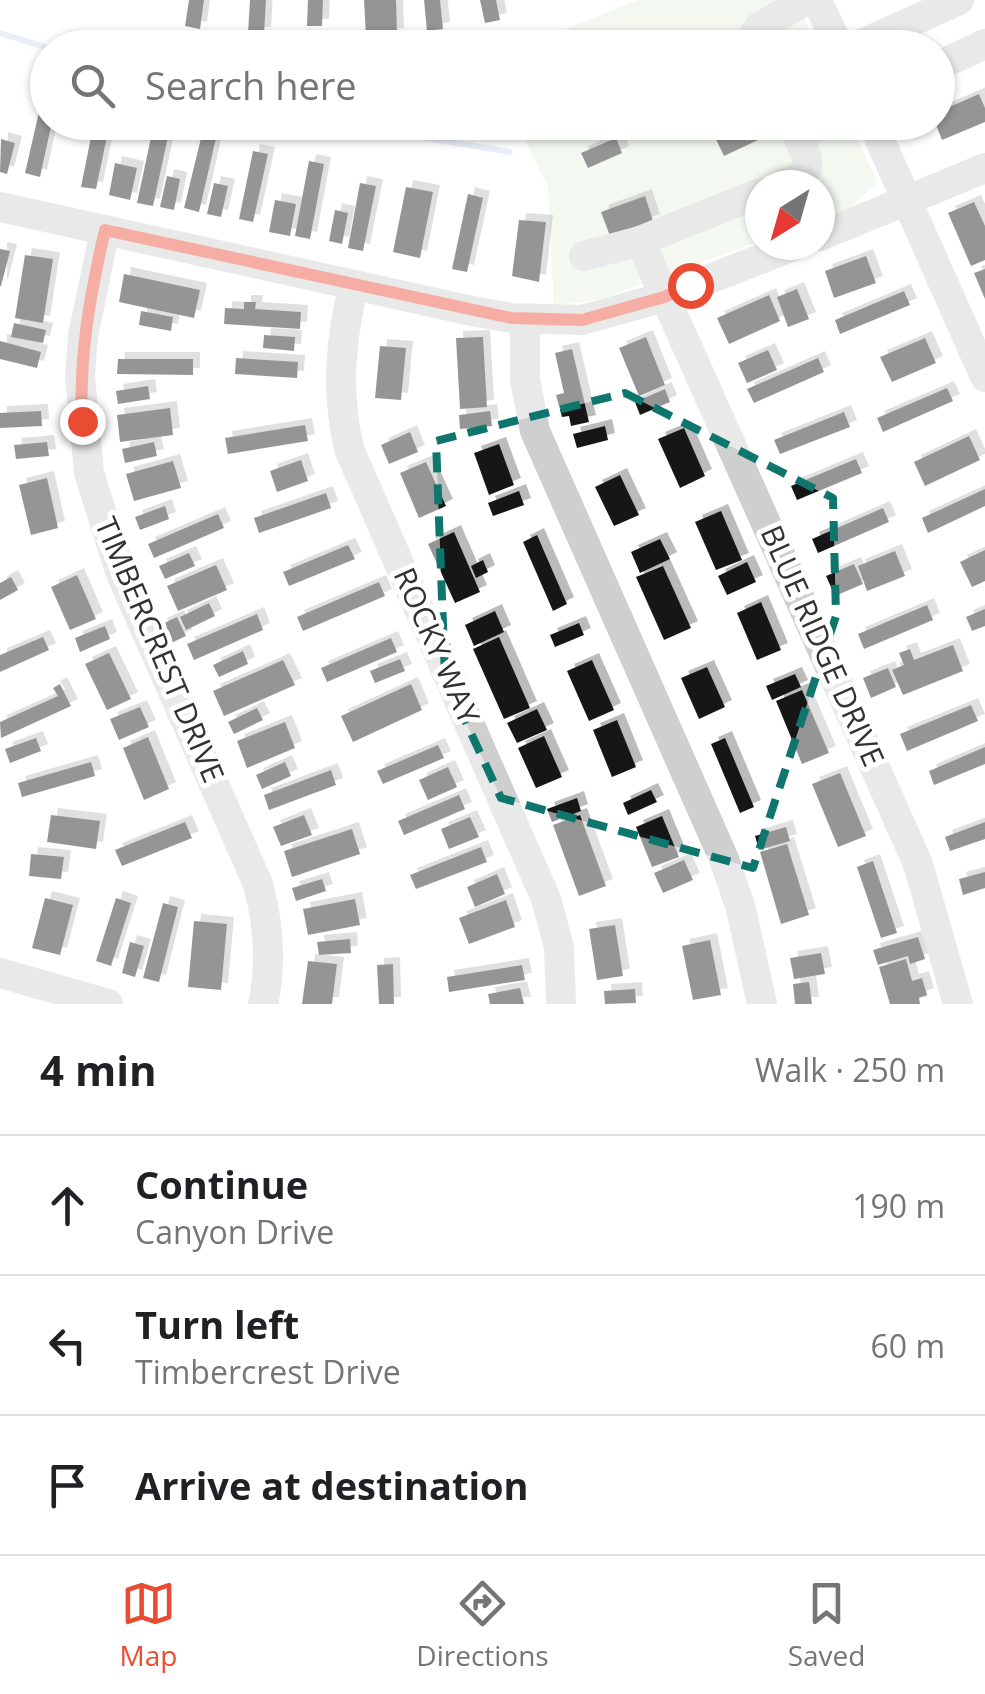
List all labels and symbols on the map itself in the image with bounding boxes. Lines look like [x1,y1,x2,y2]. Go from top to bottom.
north arrow [745,170,835,260]
route start [668,263,714,309]
route end [60,399,106,445]
street label: TIMBERCREST DRIVE [86,510,235,788]
street label: BLUE RIDGE DRIVE [752,519,895,772]
street label: ROCKY WAY [385,561,490,730]

